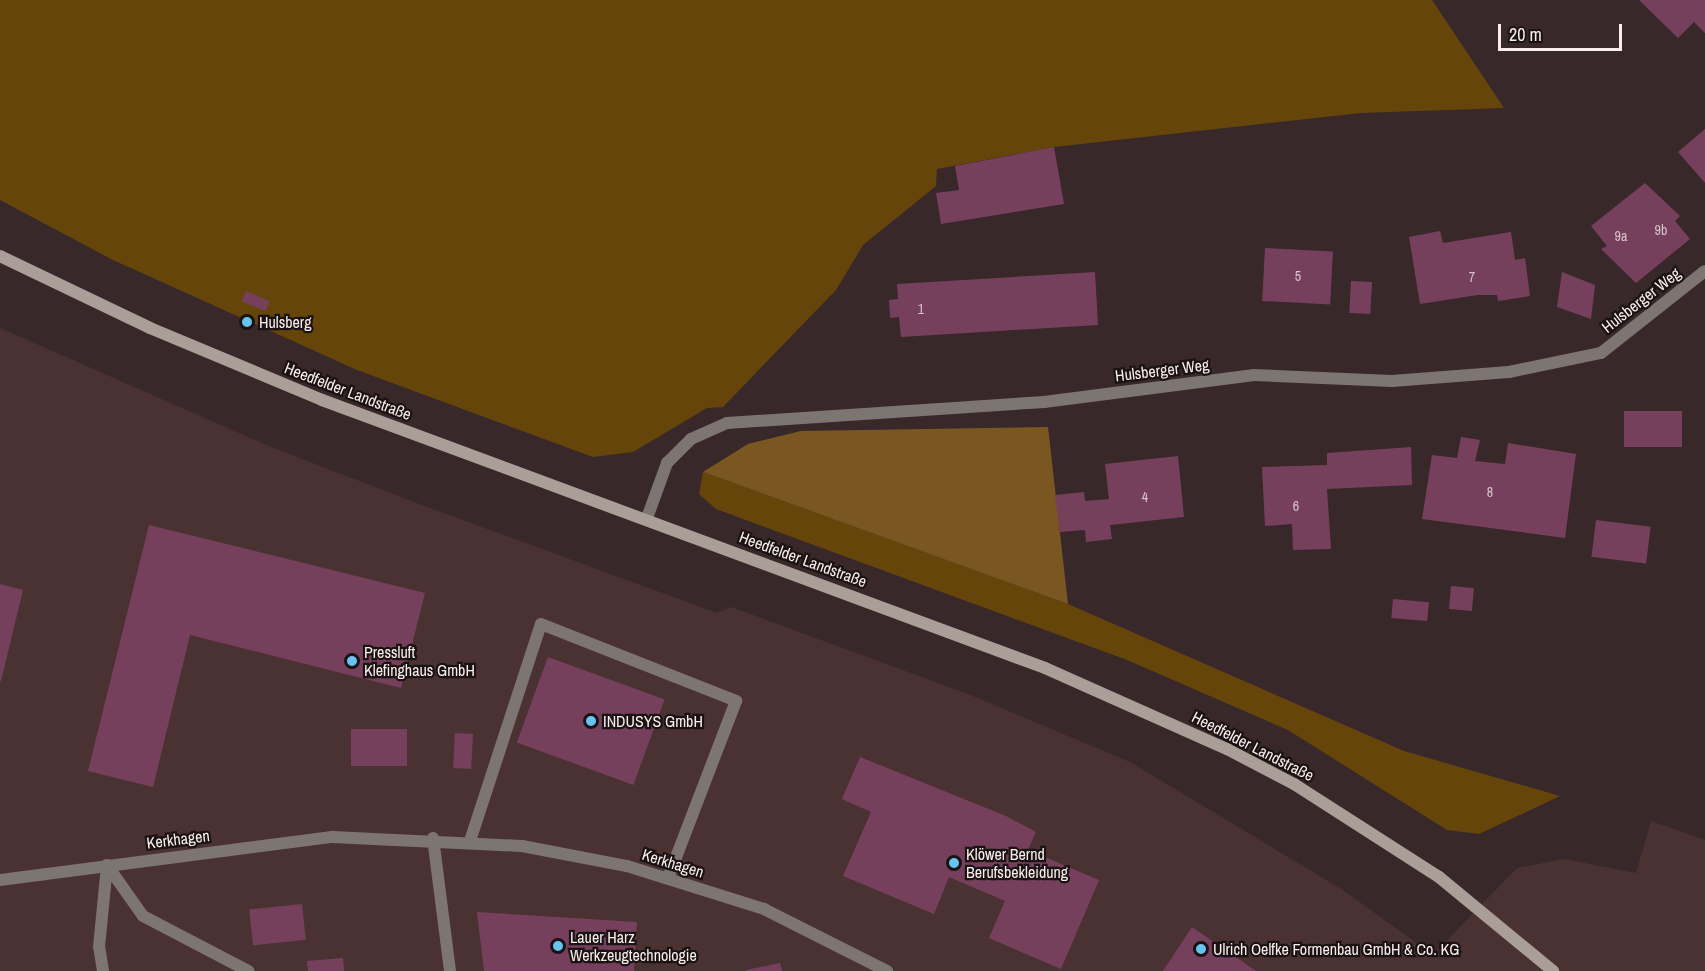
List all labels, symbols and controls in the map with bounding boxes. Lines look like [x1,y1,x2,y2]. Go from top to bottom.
scale bar [1501,12,1626,50]
text: 20 m [1509,22,1542,47]
house number: 9b [1655,222,1667,238]
house number: 9a [1615,228,1627,244]
street label: Hulsberger Weg [1598,263,1684,337]
house number: 5 [1295,268,1301,284]
house number: 7 [1469,269,1475,285]
house number: 1 [918,301,924,317]
place label: Hulsberg [259,312,311,332]
marker: Hulsberg [240,315,254,329]
street label: Hulsberger Weg [1114,355,1210,385]
street label: Heedfelder Landstraße [282,358,414,424]
house number: 8 [1487,484,1493,500]
house number: 4 [1142,489,1148,505]
house number: 6 [1293,498,1299,514]
street label: Heedfelder Landstraße [737,527,869,591]
place label: Pressluft Klefinghaus GmbH [364,642,475,680]
marker: Pressluft Klefinghaus GmbH [345,654,359,668]
street label: Heedfelder Landstraße [1189,707,1317,785]
place label: INDUSYS GmbH [603,711,703,731]
marker: INDUSYS GmbH [584,714,598,728]
street label: Kerkhagen [145,826,211,852]
place label: Klöwer Bernd Berufsbekleidung [966,844,1068,882]
street label: Kerkhagen [640,845,706,881]
marker: Klöwer Bernd Berufsbekleidung [947,856,961,870]
place label: Lauer Harz Werkzeugtechnologie [570,927,697,965]
marker: Lauer Harz Werkzeugtechnologie [551,939,565,953]
place label: Ulrich Oelfke Formenbau GmbH & Co. KG [1213,939,1460,959]
marker: Ulrich Oelfke Formenbau GmbH & Co. KG [1194,942,1208,956]

